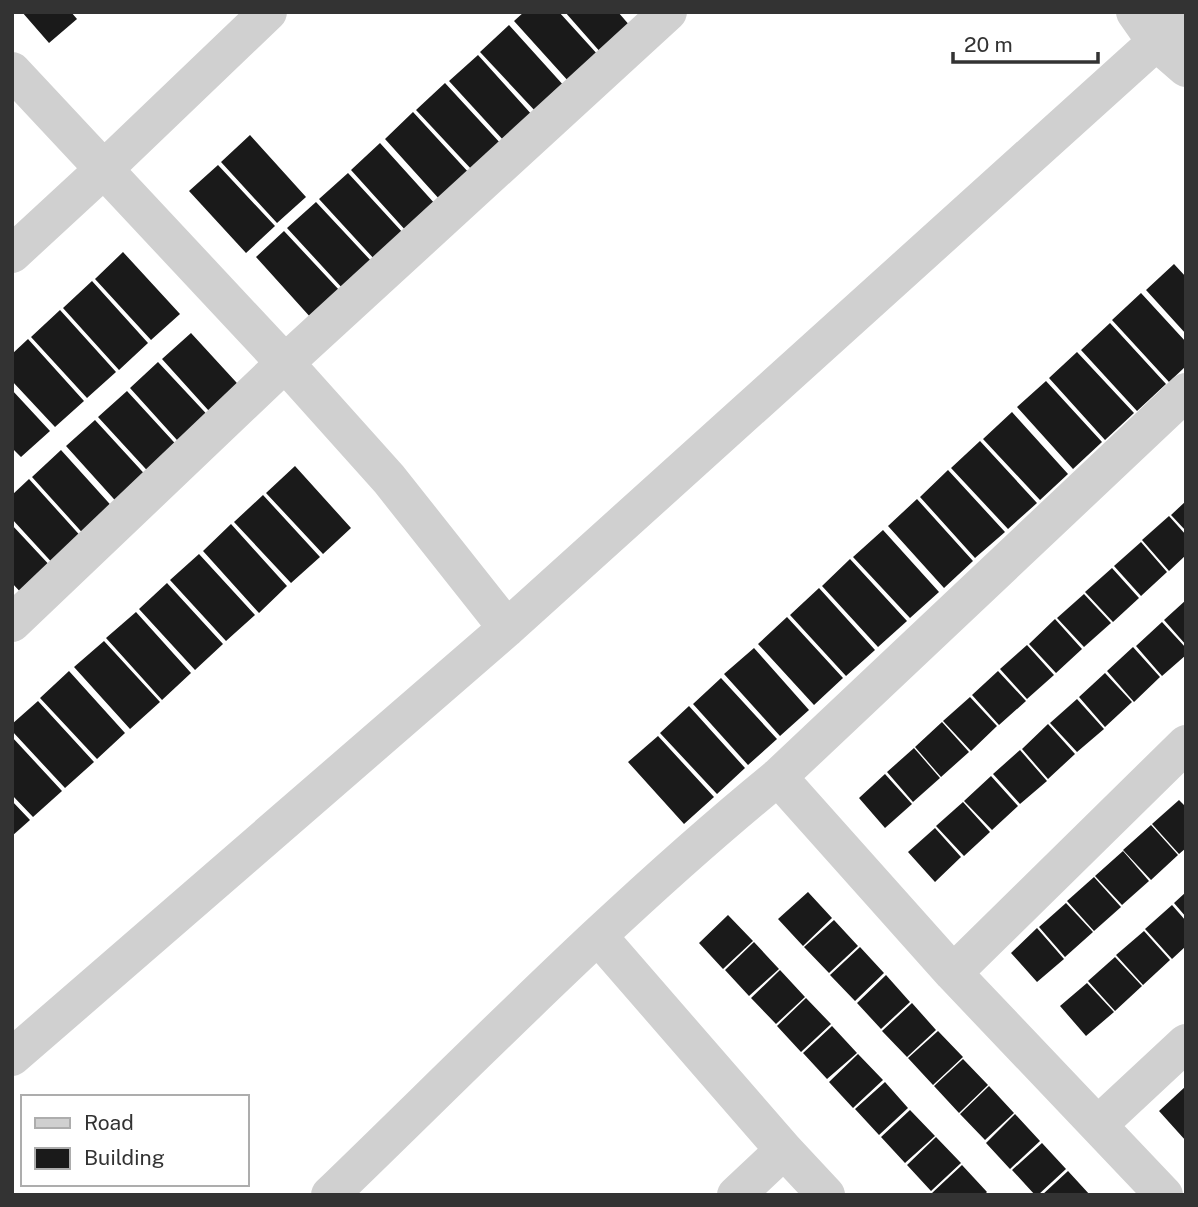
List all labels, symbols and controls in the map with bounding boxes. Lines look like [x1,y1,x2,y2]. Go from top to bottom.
scale bar [953,21,1098,65]
text: 20 m [964,32,1013,57]
legend [21,1095,248,1186]
text: Road [84,1110,134,1135]
text: Building [84,1145,165,1170]

